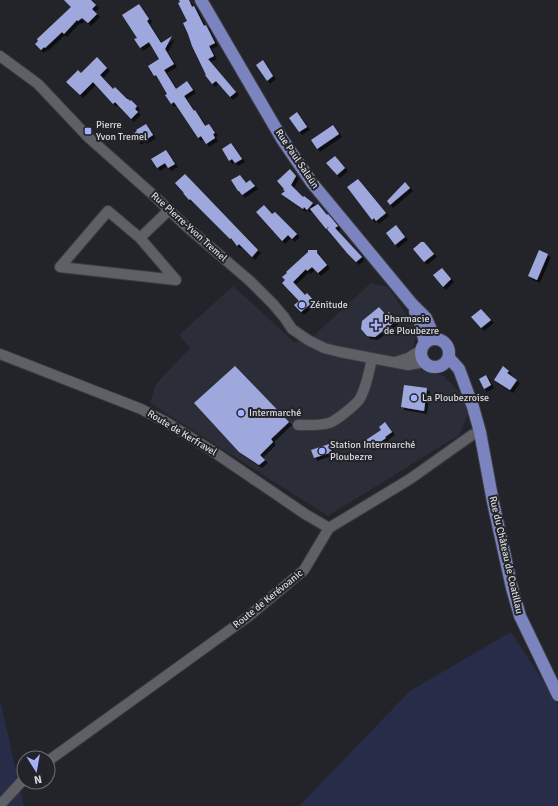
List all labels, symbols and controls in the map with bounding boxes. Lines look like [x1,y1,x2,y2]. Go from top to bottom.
place label: Pierre Yvon Tremel [96,119,147,143]
marker: Pierre Yvon Tremel [83,126,93,136]
street label: Rue Paul Salaün [273,127,321,191]
street label: Rue Pierre-Yvon Tremel [149,190,229,264]
place label: Zénitude [310,299,348,311]
marker: Zénitude [297,300,307,310]
place label: Pharmacie de Ploubezre [384,313,439,337]
marker: Pharmacie de Ploubezre [371,320,381,330]
place label: La Ploubezroise [422,392,489,404]
marker: La Ploubezroise [409,393,419,403]
place label: Intermarché [249,407,301,419]
street label: Route de Kerfravel [145,408,219,458]
marker: Intermarché [236,408,246,418]
place label: Station Intermarché Ploubezre [330,439,415,463]
marker: Station Intermarché Ploubezre [317,446,327,456]
street label: Rue du Château de Coatillau [487,495,525,615]
street label: Route de Kerévoanic [231,567,306,631]
north arrow [16,750,56,790]
text: N [33,772,43,786]

